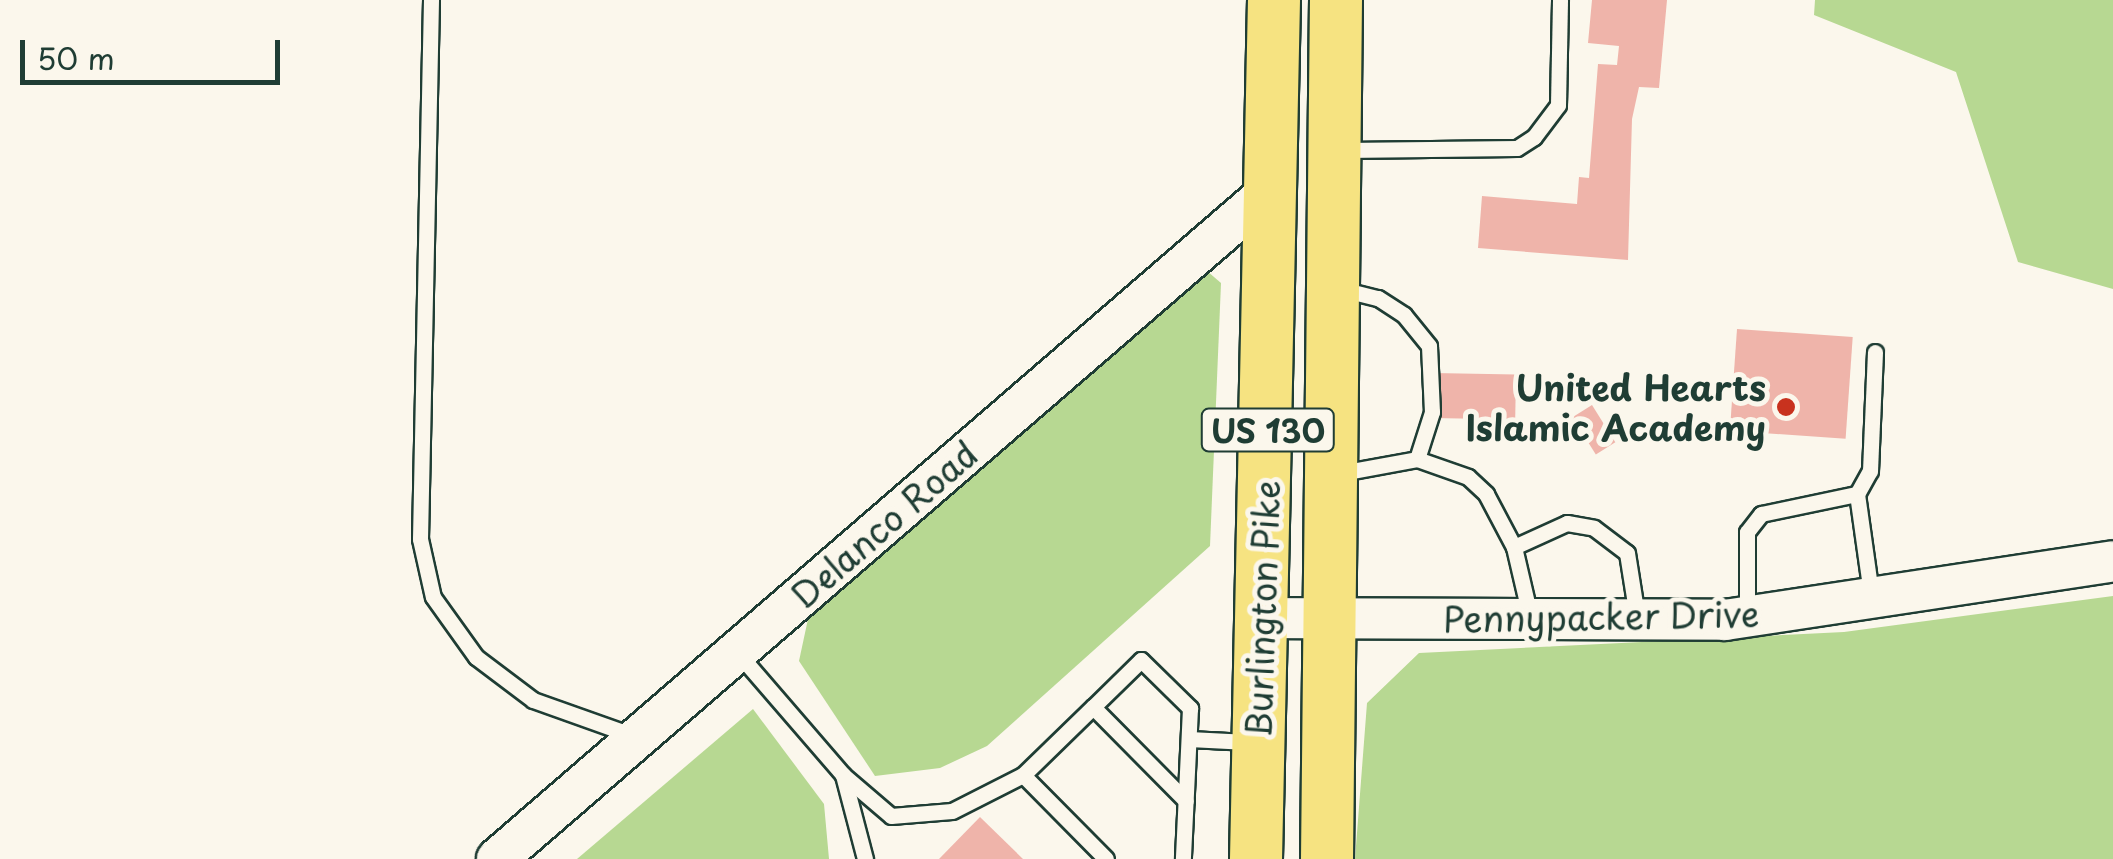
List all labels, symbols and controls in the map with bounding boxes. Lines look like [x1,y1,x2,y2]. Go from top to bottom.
scale bar [25,20,285,82]
text: 50 m [37,35,115,80]
place label: United Hearts Islamic Academy [1466,366,1766,448]
marker: United Hearts Islamic Academy [1775,396,1797,418]
road number: US 130 [1200,403,1336,457]
street label: Delanco Road [784,433,984,615]
street label: Burlington Pike [1237,480,1287,738]
street label: Pennypacker Drive [1441,592,1761,640]

